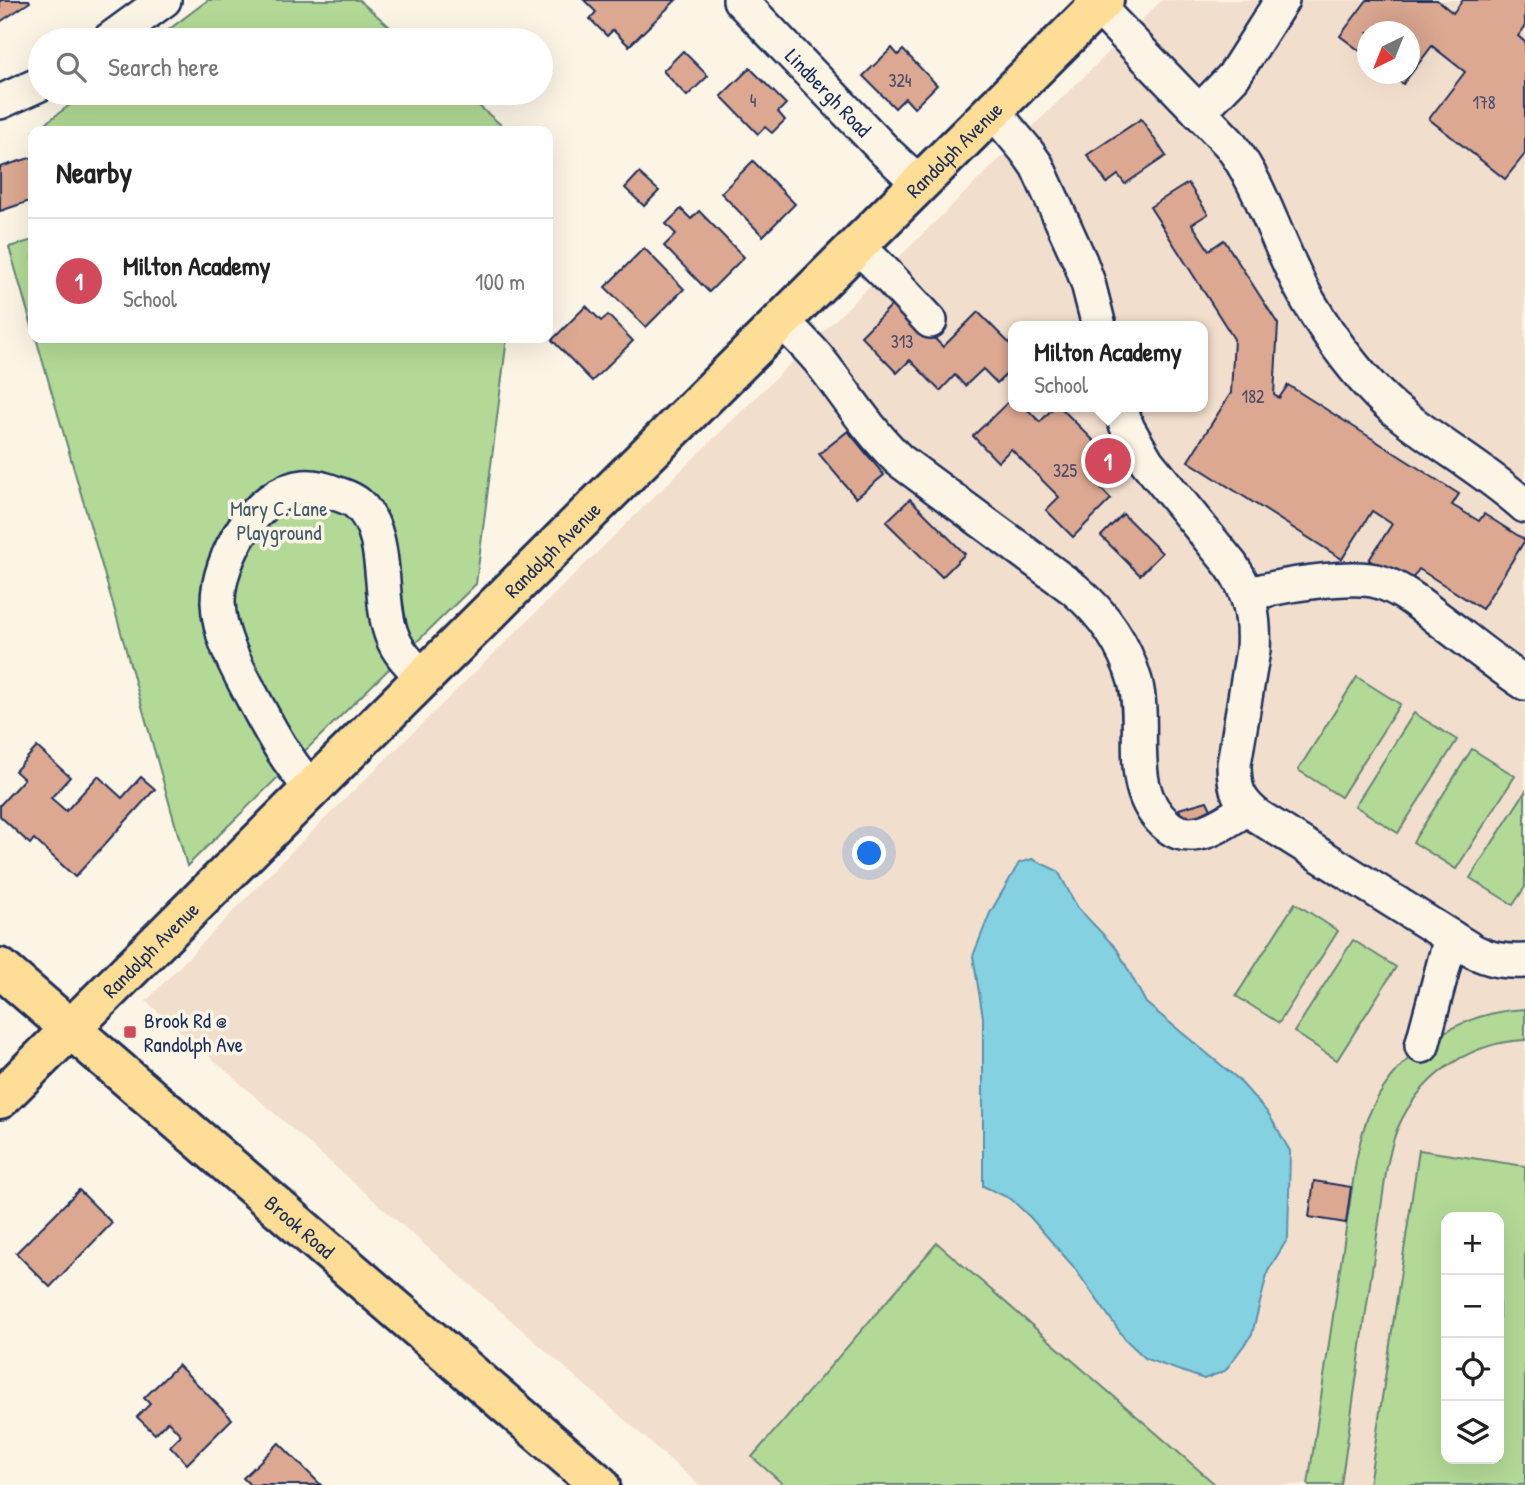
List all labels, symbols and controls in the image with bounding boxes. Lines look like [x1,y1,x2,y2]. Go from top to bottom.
north arrow [1357,21,1420,84]
search box [28,28,553,105]
street label: Lindbergh Road [779,42,878,143]
icon: search [52,48,90,86]
text: Search here [108,49,219,84]
house number: 324 [888,68,912,93]
house number: 4 [750,88,757,113]
house number: 178 [1472,90,1496,115]
street label: Randolph Avenue [899,95,1009,204]
text: Nearby [56,152,132,192]
text: Milton Academy [123,248,271,283]
text: 1 [75,266,83,297]
text: 100 m [475,266,525,297]
text: School [123,283,177,314]
popup [1008,321,1208,412]
house number: 313 [891,329,913,354]
text: Milton Academy [1034,334,1182,369]
text: School [1034,369,1088,400]
house number: 182 [1242,384,1265,409]
pin: 1 [1085,435,1131,487]
house number: 325 [1053,458,1077,483]
park label: Mary C. Lane Playground [230,494,328,547]
street label: Randolph Avenue [497,495,607,604]
your location [852,836,886,870]
street label: Randolph Avenue [96,895,205,1004]
place label: Brook Rd @ Randolph Ave [144,1006,243,1059]
marker: Brook Rd @ Randolph Ave [122,1024,138,1040]
street label: Brook Road [259,1188,341,1265]
map controls [1441,1212,1504,1464]
button: + [1441,1212,1504,1275]
button: − [1441,1275,1504,1338]
button: locate [1441,1338,1504,1401]
button: layers [1441,1401,1504,1464]

